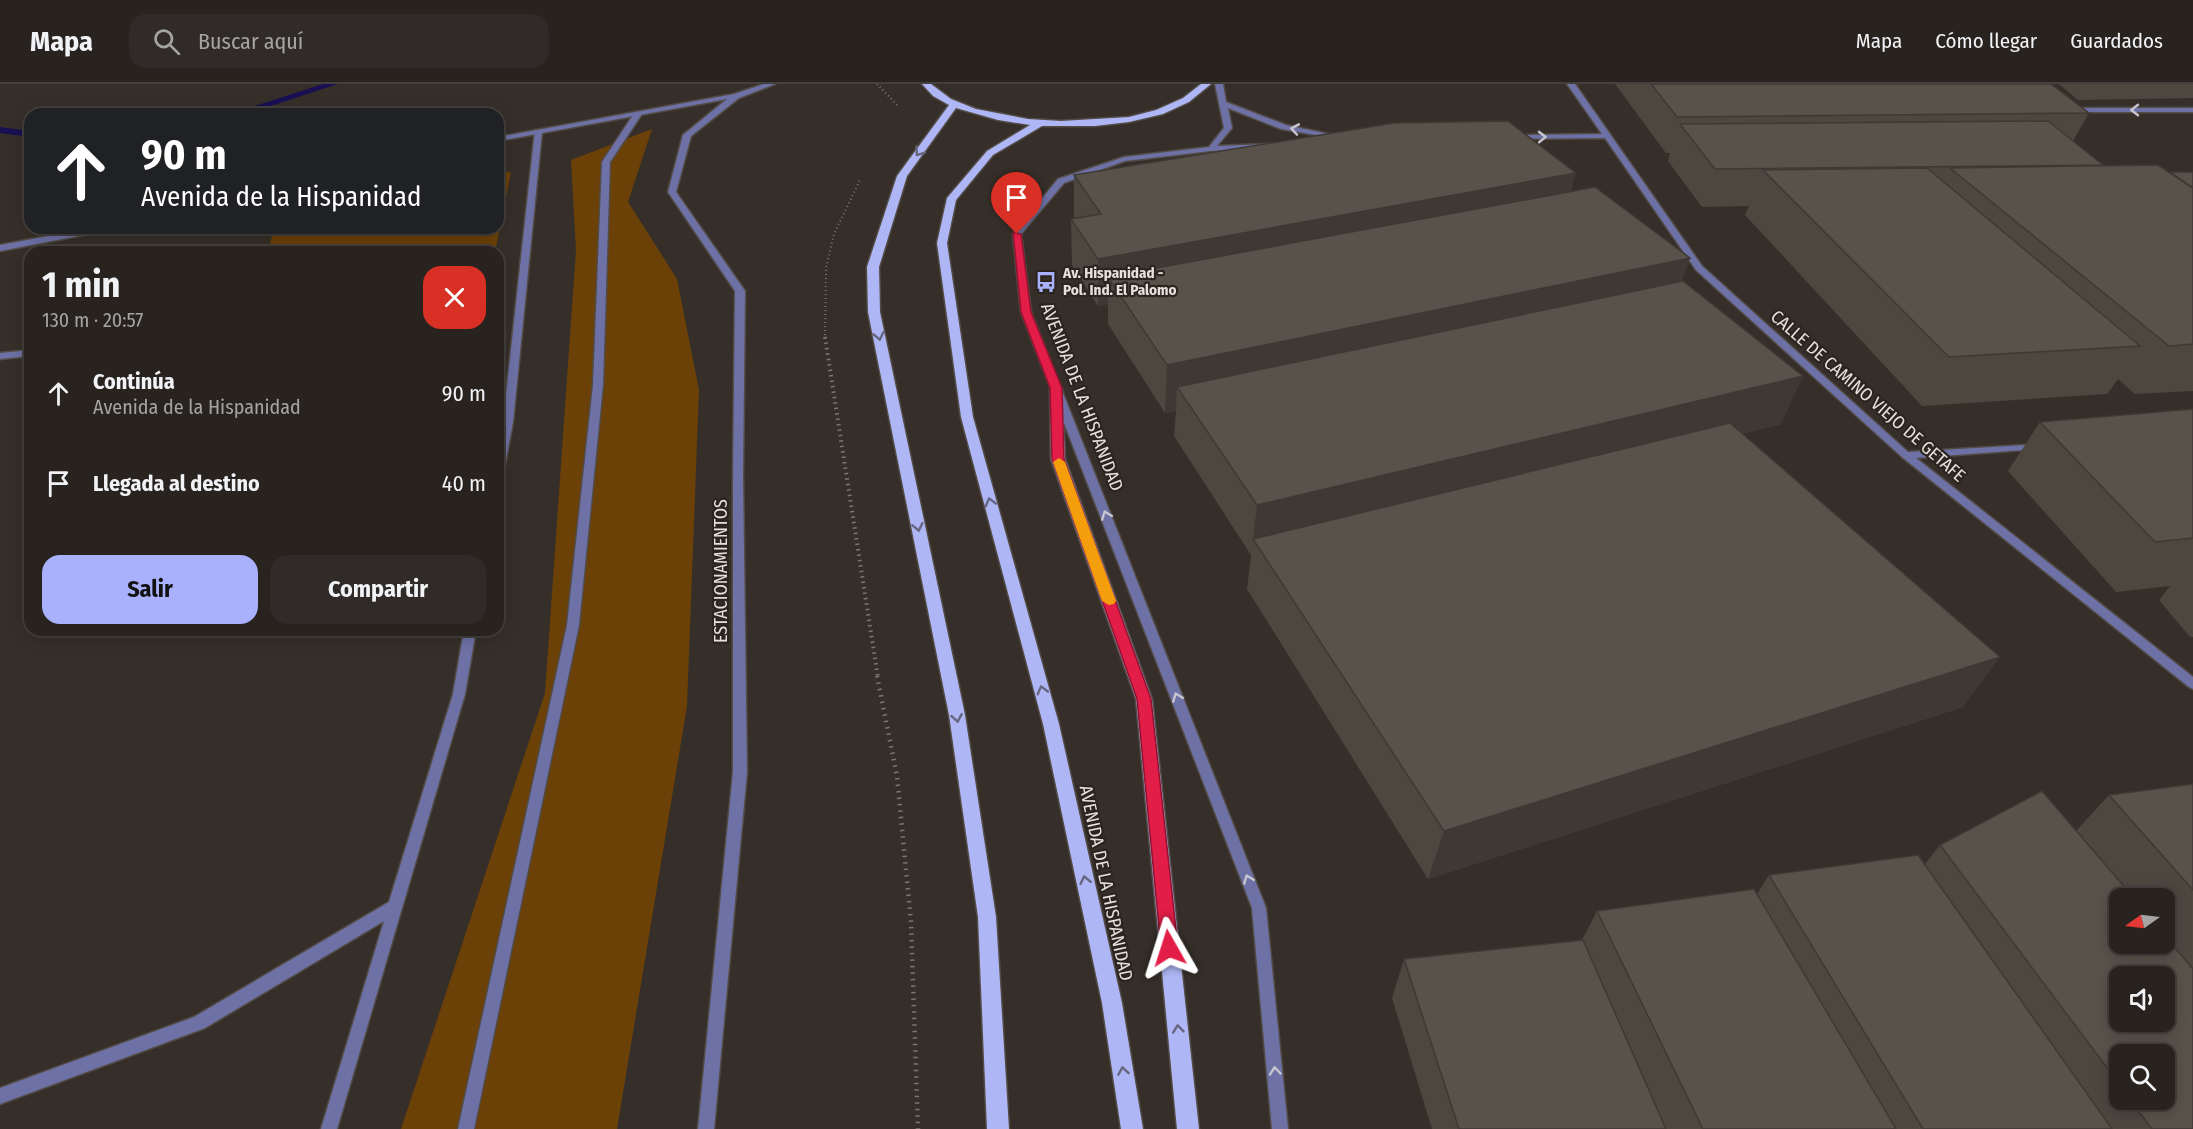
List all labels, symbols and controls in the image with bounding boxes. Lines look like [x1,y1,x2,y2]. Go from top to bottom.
search box [129,14,549,68]
text: Mapa [30,25,93,58]
icon: search [150,25,183,58]
text: Buscar aquí [198,28,303,55]
text: Mapa [1856,28,1902,54]
text: Cómo llegar [1935,28,2037,54]
text: Guardados [2070,28,2163,54]
one-way arrow [2130,104,2139,116]
one-way arrow [1290,123,1300,136]
text: 90 m [141,130,226,180]
one-way arrow [1538,131,1547,143]
icon: ahead [42,132,120,210]
one-way arrow [916,145,927,156]
pin [991,172,1042,234]
text: Avenida de la Hispanidad [141,181,422,213]
icon: arrive [1000,181,1033,214]
text: 1 min [42,263,120,307]
place label: Av. Hispanidad - Pol. Ind. El Palomo [1062,264,1177,299]
button: close [423,266,486,329]
bus stop icon: Av. Hispanidad - Pol. Ind. El Palomo [1034,270,1058,294]
street label: AVENIDA DE LA HISPANIDAD [1036,300,1128,494]
street label: CALLE DE CAMINO VIEJO DE GETAFE [1766,305,1970,487]
text: 130 m · 20:57 [42,308,143,332]
one-way arrow [872,331,885,341]
text: Continúa [93,368,175,395]
icon: ahead [42,377,75,410]
text: 90 m [442,380,486,407]
text: Avenida de la Hispanidad [93,395,301,419]
icon: arrive [42,467,75,500]
text: Llegada al destino [93,470,260,497]
text: 40 m [442,470,486,497]
one-way arrow [985,497,997,508]
street label: ESTACIONAMIENTOS [710,499,732,643]
one-way arrow [1100,511,1113,521]
one-way arrow [911,522,924,532]
button: Salir [42,555,258,624]
button: Compartir [270,555,486,624]
one-way arrow [1037,685,1049,696]
one-way arrow [1171,692,1184,703]
one-way arrow [950,713,963,723]
street label: AVENIDA DE LA HISPANIDAD [1075,783,1137,983]
one-way arrow [1242,874,1255,884]
one-way arrow [1079,875,1092,885]
north arrow [2109,888,2175,954]
map controls [2109,888,2175,1110]
position arrow [1137,916,1201,980]
button: sound [2109,966,2175,1032]
one-way arrow [1172,1024,1185,1034]
button: search [2109,1044,2175,1110]
one-way arrow [1269,1066,1282,1075]
one-way arrow [1117,1067,1129,1076]

